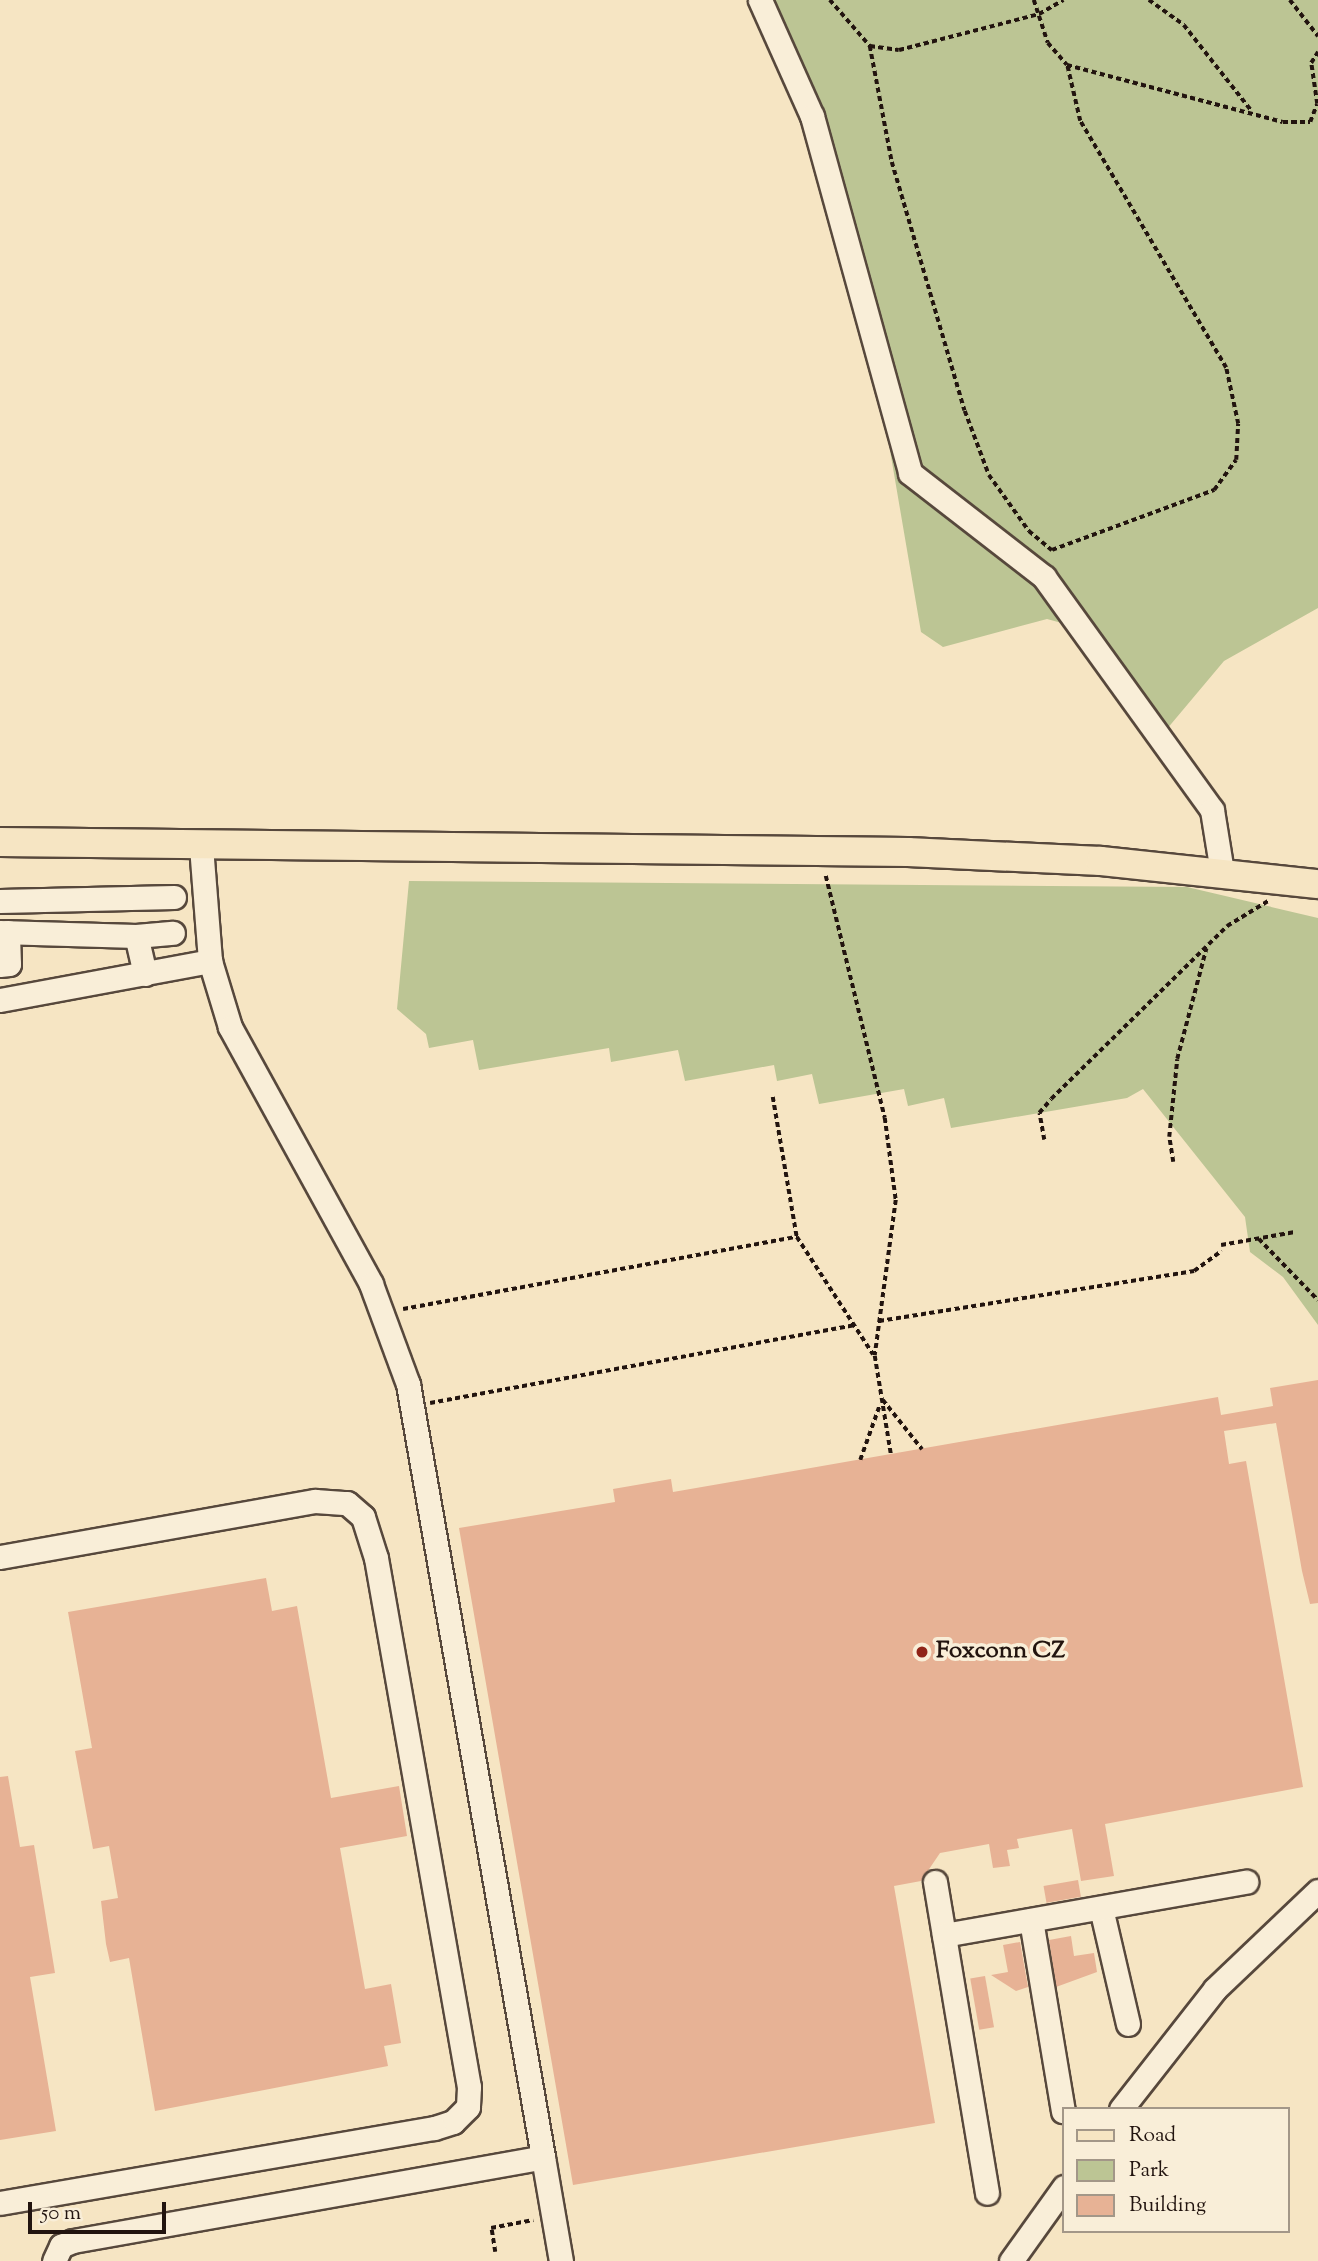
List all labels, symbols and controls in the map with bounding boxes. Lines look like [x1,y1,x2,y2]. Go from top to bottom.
place label: Foxconn CZ [936,1638,1065,1666]
marker: Foxconn CZ [914,1644,930,1660]
legend [1062,2107,1290,2233]
text: Road [1129,2121,1176,2151]
text: Park [1129,2156,1169,2186]
scale bar [32,2188,170,2232]
text: Building [1129,2191,1206,2221]
text: 50 m [41,2199,81,2229]

